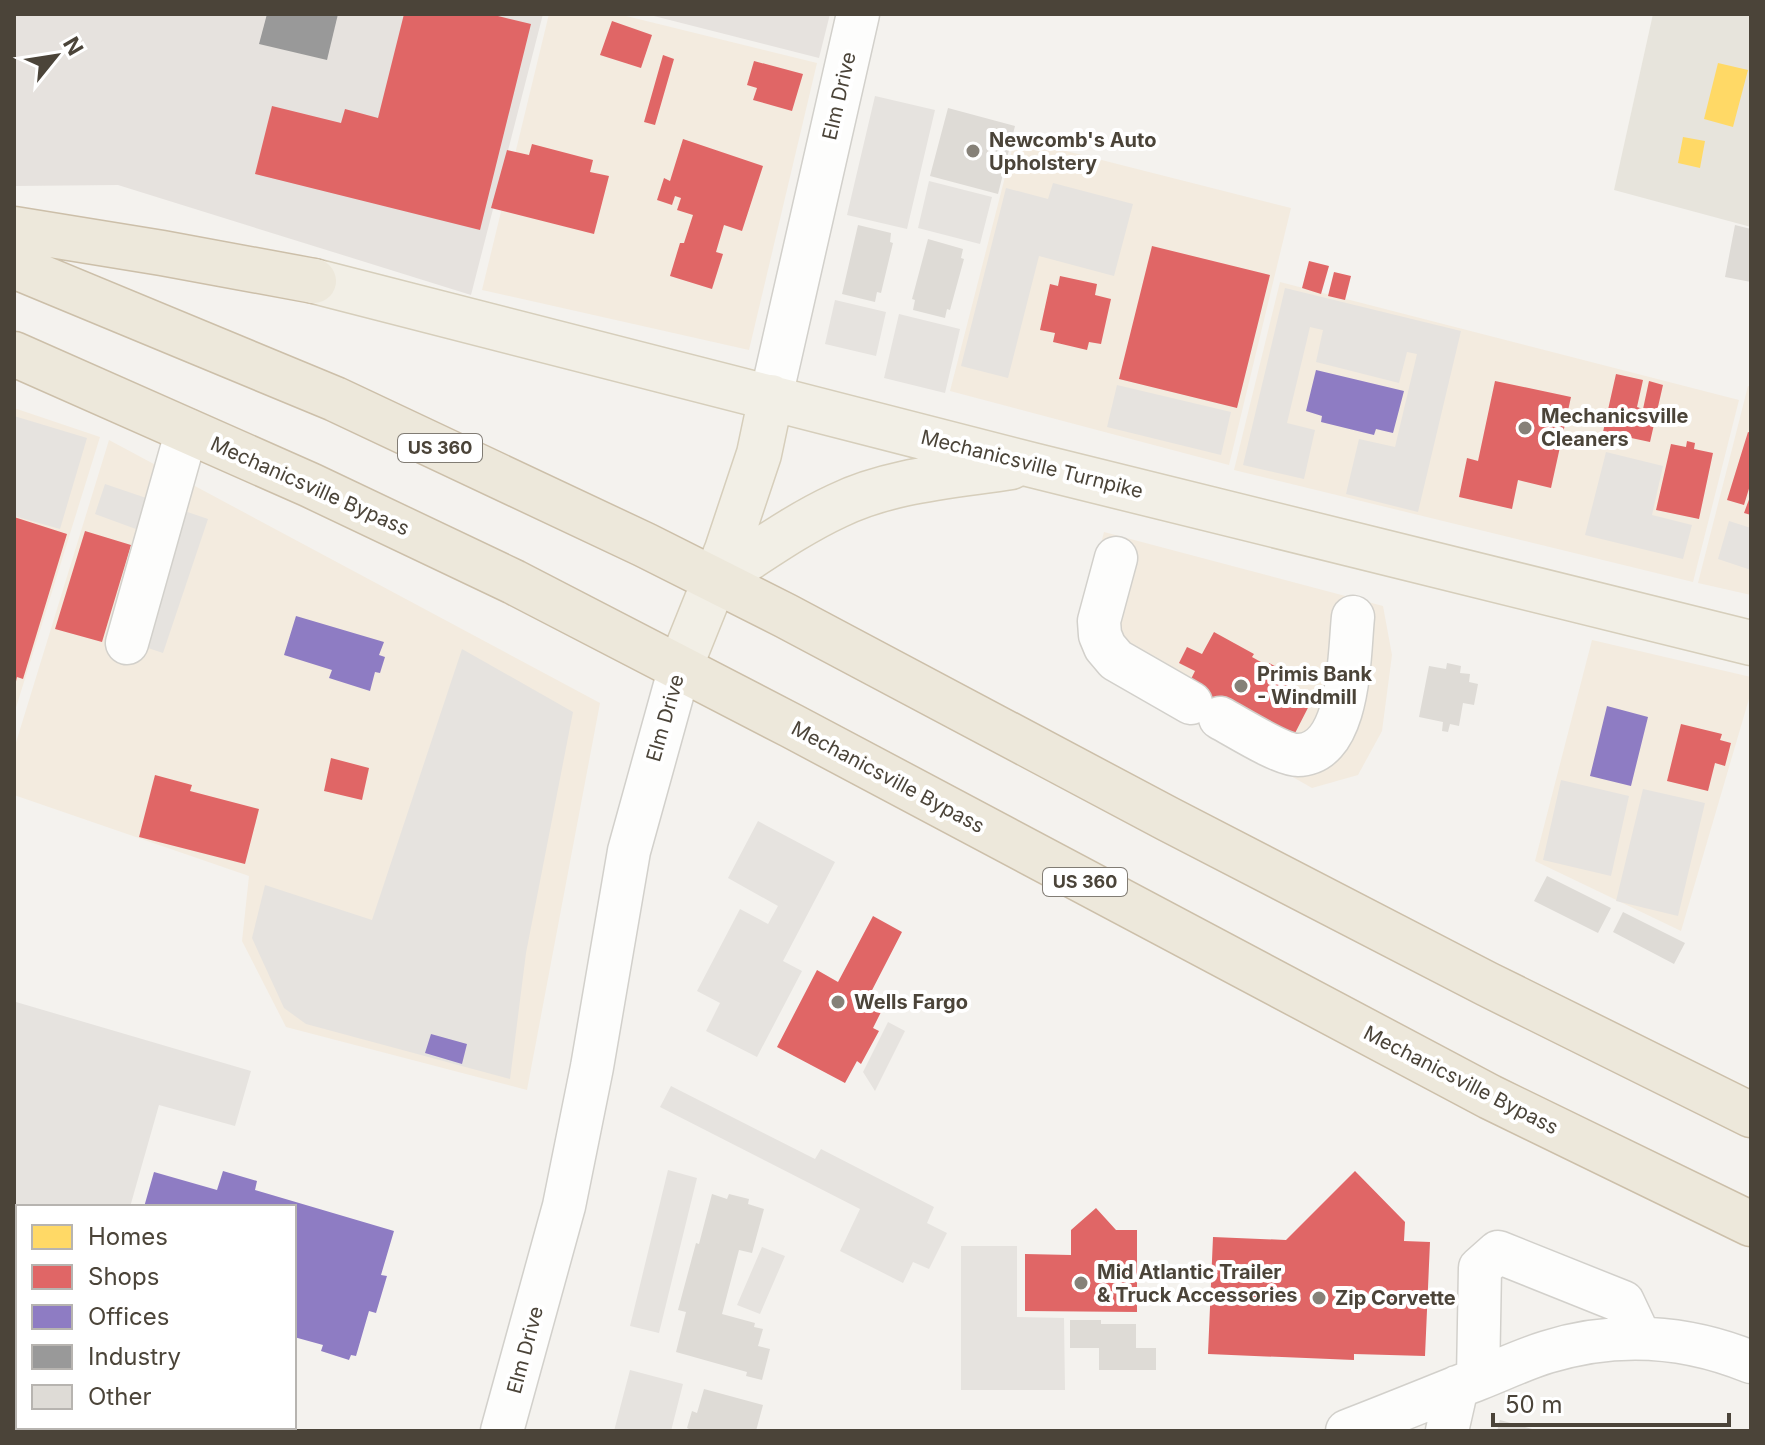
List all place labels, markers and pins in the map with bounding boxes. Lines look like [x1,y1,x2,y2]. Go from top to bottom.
place label: Newcomb's Auto Upholstery [989,128,1156,175]
marker: Newcomb's Auto Upholstery [964,142,982,160]
place label: Mechanicsville Cleaners [1541,404,1688,451]
marker: Mechanicsville Cleaners [1516,419,1534,437]
place label: Primis Bank - Windmill [1257,662,1373,709]
marker: Primis Bank - Windmill [1232,677,1250,695]
place label: Wells Fargo [854,990,968,1014]
marker: Wells Fargo [829,993,847,1011]
place label: Mid Atlantic Trailer & Truck Accessories [1097,1260,1298,1307]
marker: Mid Atlantic Trailer & Truck Accessories [1072,1274,1090,1292]
place label: Zip Corvette [1335,1286,1456,1310]
marker: Zip Corvette [1310,1289,1328,1307]

